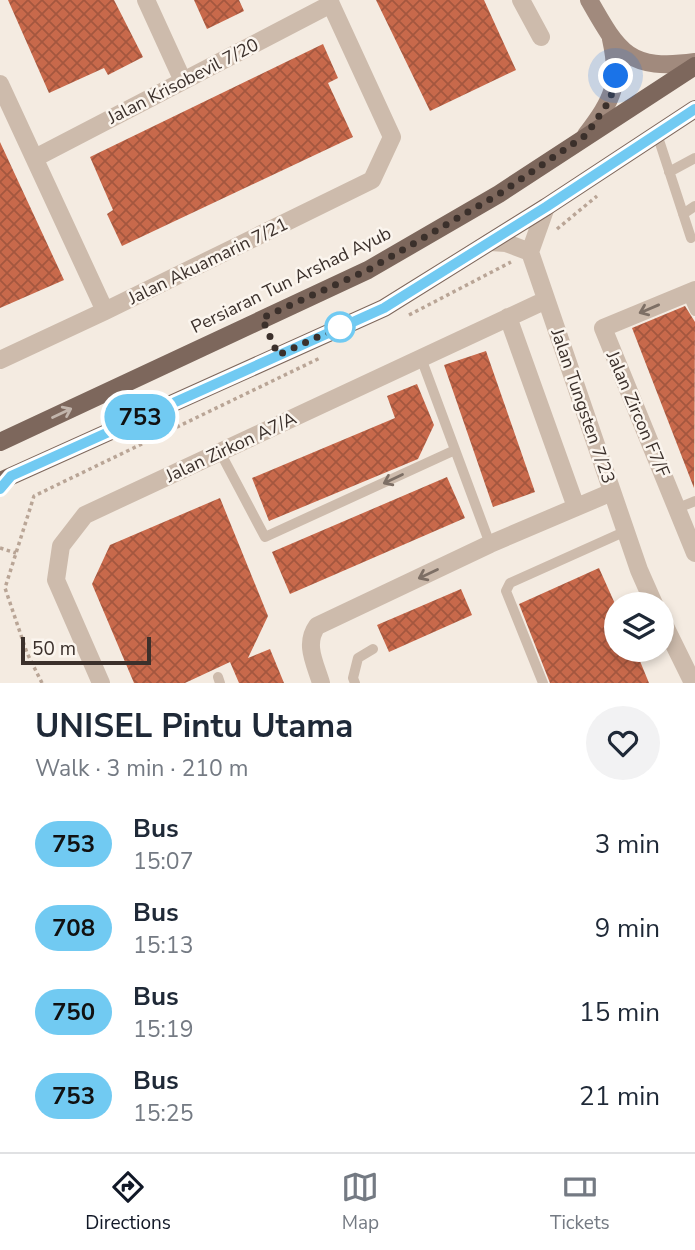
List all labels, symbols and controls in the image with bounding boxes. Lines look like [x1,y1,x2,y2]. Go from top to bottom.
street label: Jalan Krisobevil 7/20 [102,33,263,130]
your location [598,58,633,93]
street label: Jalan Akuamarin 7/21 [123,212,292,311]
street label: Persiaran Tun Arshad Ayub [187,221,395,339]
one-way arrow [638,303,660,316]
unlabelled marker [325,312,355,342]
street label: Jalan Tungsten 7/23 [545,324,621,487]
street label: Jalan Zircon F7/F [600,346,675,481]
line badge: 753 [100,394,180,440]
text: 753 [118,401,162,433]
one-way arrow [51,405,72,419]
street label: Jalan Zirkon A7/A [161,406,300,488]
one-way arrow [383,472,404,486]
one-way arrow [418,567,439,581]
map controls [604,592,674,662]
button: layers [604,592,674,662]
scale bar [21,634,150,666]
text: 50 m [32,636,76,662]
text: UNISEL Pintu Utama [35,704,353,749]
button: heart [586,706,660,780]
text: Walk · 3 min · 210 m [35,753,248,784]
text: Bus [133,811,179,846]
text: 3 min [595,827,660,862]
text: 753 [52,828,95,860]
text: 15:07 [133,846,193,877]
text: Bus [133,895,179,930]
text: 9 min [595,911,660,946]
text: 708 [52,912,95,944]
text: 15:13 [133,930,193,961]
text: Bus [133,979,179,1014]
text: 15 min [579,995,660,1030]
text: 750 [52,996,95,1028]
text: 15:19 [133,1014,193,1045]
text: Bus [133,1063,179,1098]
text: 21 min [579,1079,660,1114]
text: 753 [52,1080,95,1112]
text: 15:25 [133,1098,193,1129]
tab: Directions [85,1168,171,1236]
tab: Map [341,1168,379,1236]
tab: Tickets [550,1168,610,1236]

